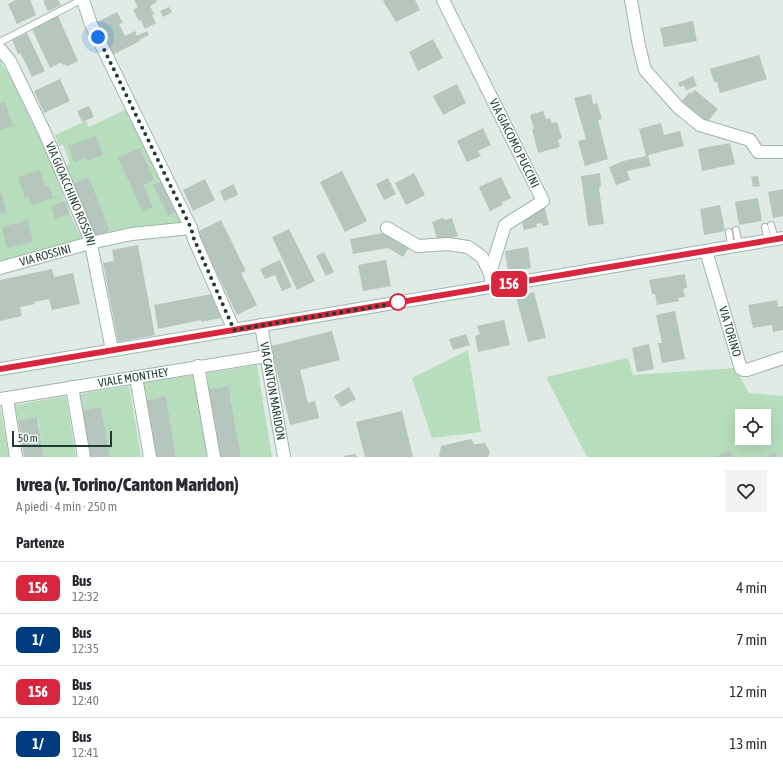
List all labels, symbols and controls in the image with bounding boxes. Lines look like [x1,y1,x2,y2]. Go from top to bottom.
your location [88,27,108,47]
street label: VIA GIACOMO PUCCINI [486,96,542,190]
street label: VIA GIOACCHINO ROSSINI [43,140,98,247]
street label: VIA ROSSINI [18,242,73,269]
line badge: 156 [486,271,532,297]
text: 156 [499,276,519,292]
unlabelled marker [389,293,407,311]
street label: VIA TORINO [716,305,744,358]
street label: VIA CANTON MARIDON [257,341,288,441]
street label: VIALE MONTHEY [97,365,170,390]
map controls [735,409,771,445]
button: locate [735,409,771,445]
scale bar [12,429,112,448]
text: 50 m [18,432,38,444]
button: heart [725,470,767,512]
text: Ivrea (v. Torino/Canton Maridon) [16,473,239,495]
text: A piedi · 4 min · 250 m [16,499,117,514]
text: Partenze [16,534,65,551]
text: Bus [72,572,92,589]
text: 4 min [736,579,767,596]
text: 156 [28,580,48,596]
text: 12:32 [72,589,99,604]
text: Bus [72,624,92,641]
text: 7 min [736,631,767,648]
text: 1/ [32,632,44,648]
text: 12:35 [72,641,99,656]
text: Bus [72,676,92,693]
text: 12 min [729,683,767,700]
text: 156 [28,684,48,700]
text: 12:40 [72,693,99,708]
text: Bus [72,728,92,745]
text: 13 min [729,735,767,752]
text: 1/ [32,736,44,752]
text: 12:41 [72,745,99,760]

